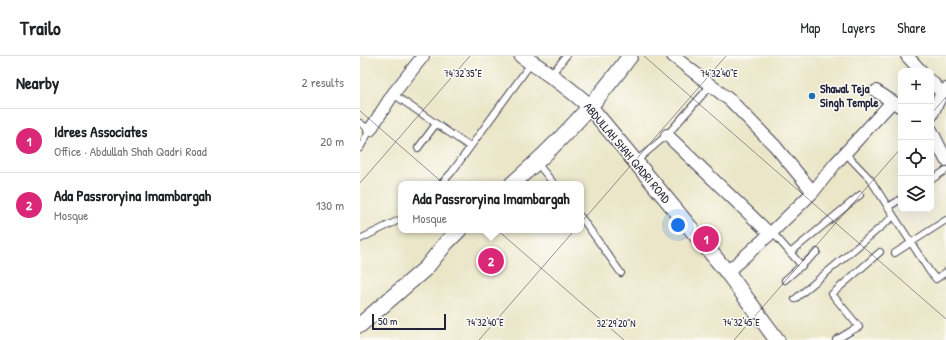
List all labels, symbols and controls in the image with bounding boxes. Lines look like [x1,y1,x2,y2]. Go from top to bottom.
text: Trailo [20,15,61,41]
text: Map [800,18,820,37]
text: Layers [842,18,875,37]
text: Share [897,18,926,37]
text: 74°32'35"E [444,67,483,80]
text: 74°32'40"E [700,67,738,80]
map controls [898,68,934,212]
button: + [898,68,934,104]
text: Nearby [16,71,59,94]
text: 2 results [302,73,344,91]
place label: Shawal Teja Singh Temple [820,80,879,112]
marker: Shawal Teja Singh Temple [807,91,817,101]
street label: ABDULLAH SHAH QADRI ROAD [580,99,675,207]
button: − [898,104,934,140]
text: Idrees Associates [54,121,147,142]
text: 1 [27,132,31,150]
text: 20 m [320,132,344,150]
button: locate [898,140,934,176]
text: Office · Abdullah Shah Qadri Road [54,142,207,160]
button: layers [898,176,934,212]
popup [398,181,584,233]
text: Ada Passroryina Imambargah [54,185,211,206]
text: Ada Passroryina Imambargah [412,188,570,209]
text: 2 [26,196,32,214]
text: 130 m [316,196,344,214]
text: Mosque [54,206,88,224]
text: Mosque [412,209,447,227]
your location [668,215,688,235]
pin: 1 [693,224,719,254]
pin: 2 [478,246,504,276]
scale bar [372,312,446,331]
text: 50 m [378,314,398,328]
text: 74°32'40"E [466,316,504,329]
text: 74°32'45"E [722,316,760,329]
text: 32°29'20"N [597,317,635,330]

